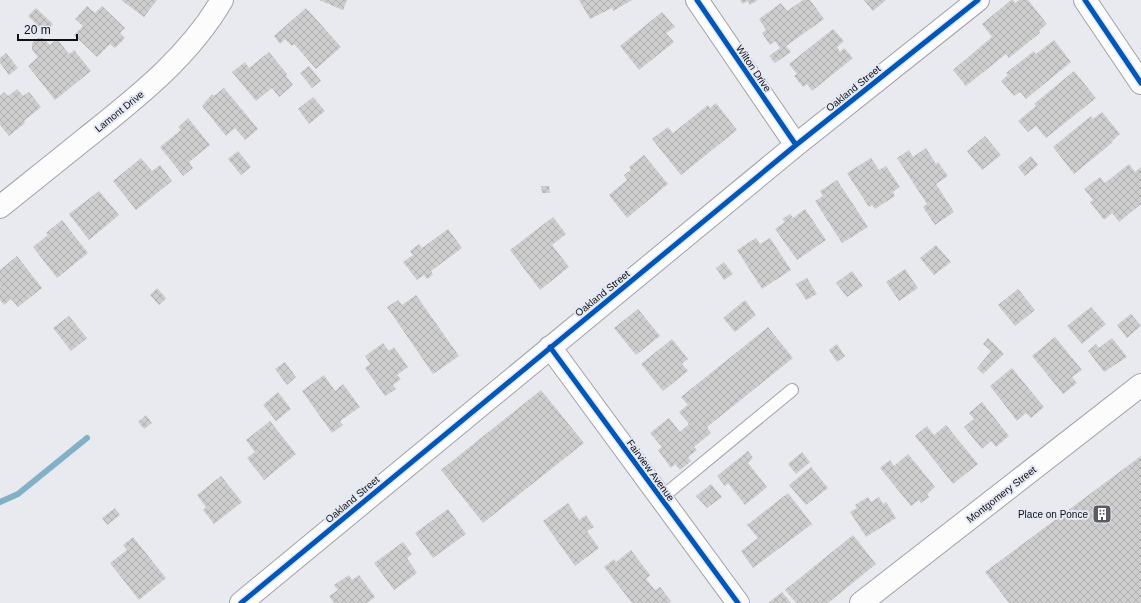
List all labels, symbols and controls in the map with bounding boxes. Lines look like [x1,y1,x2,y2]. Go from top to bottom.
scale bar [18,16,77,42]
text: 20 m [24,23,51,37]
street label: Wilton Drive [734,43,773,94]
street label: Oakland Street [824,63,883,114]
street label: Lamont Drive [93,88,146,134]
street label: Oakland Street [573,268,632,319]
street label: Fairview Avenue [625,437,677,503]
street label: Montgomery Street [964,464,1038,525]
street label: Oakland Street [323,474,382,525]
building icon: Place on Ponce [1091,503,1113,525]
place label: Place on Ponce [1018,509,1088,520]

